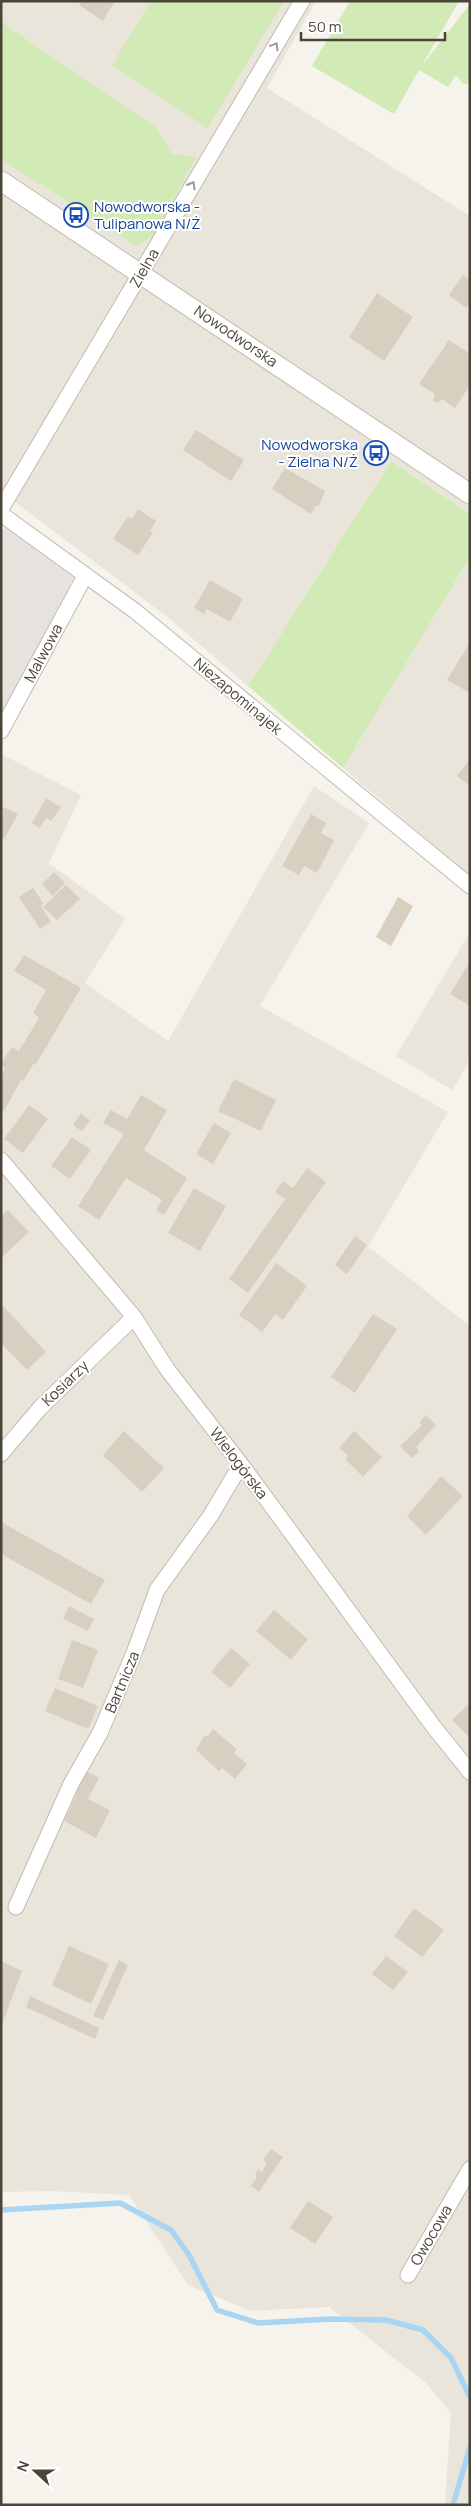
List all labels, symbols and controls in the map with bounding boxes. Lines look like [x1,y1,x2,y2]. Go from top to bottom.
scale bar [301,10,445,42]
text: 50 m [308,16,342,37]
one-way arrow [269,42,279,51]
one-way arrow [186,182,196,191]
place label: Nowodworska - Tulipanowa N/Ż [94,196,200,234]
bus stop icon: Nowodworska - Tulipanowa N/Ż [63,202,89,228]
street label: Zielna [124,244,164,292]
street label: Nowodworska [190,300,282,372]
place label: Nowodworska - Zielna N/Ż [261,434,358,472]
bus stop icon: Nowodworska - Zielna N/Ż [363,440,389,466]
street label: Malwowa [19,620,67,686]
street label: Niezapominajek [189,653,287,740]
street label: Kosiarzy [37,1355,93,1411]
street label: Wielogórska [205,1423,273,1503]
street label: Bartnicza [100,1648,144,1716]
street label: Owocowa [405,2201,457,2269]
north arrow [10,2446,60,2496]
text: N [12,2458,33,2474]

